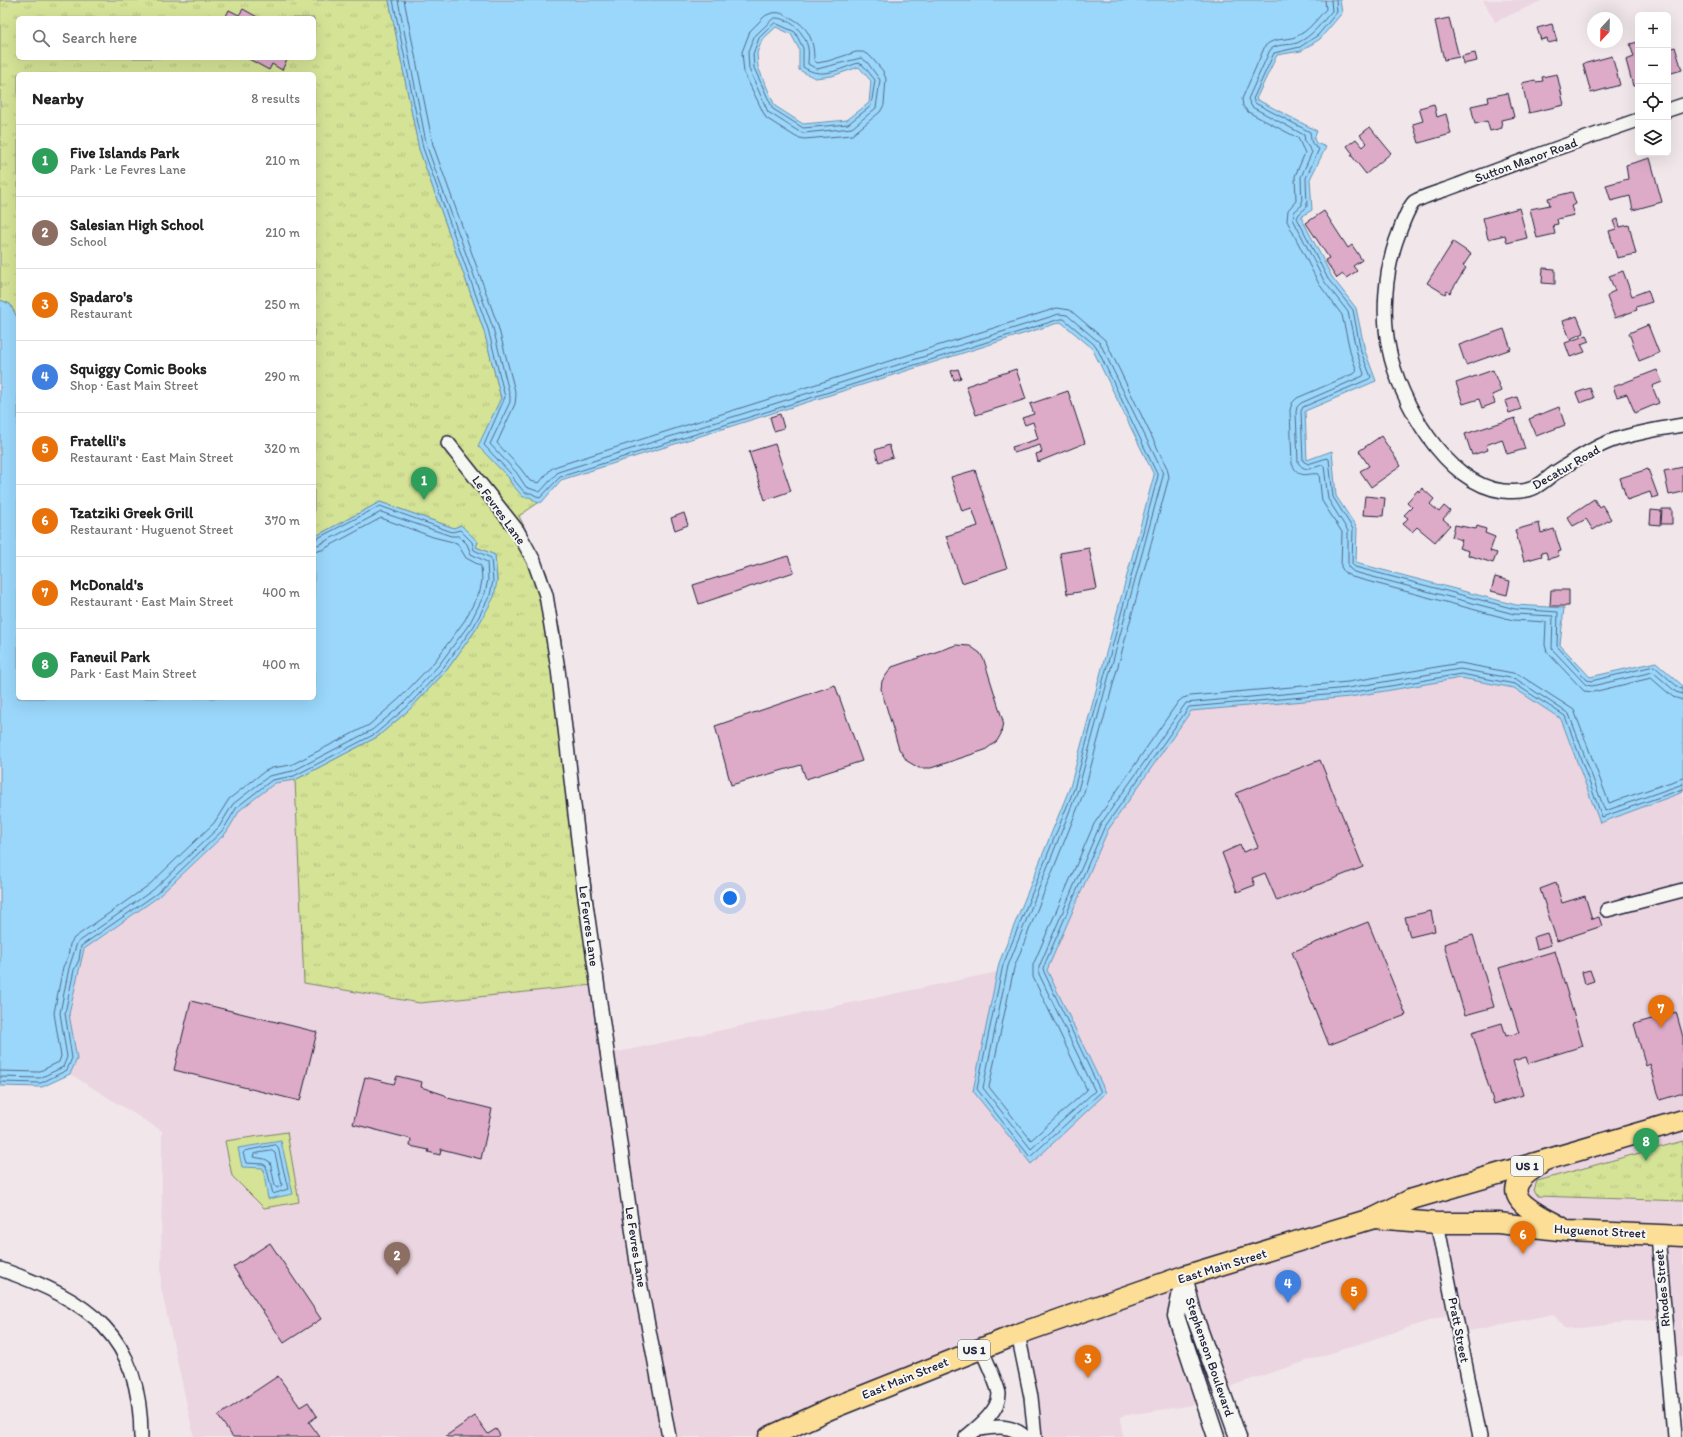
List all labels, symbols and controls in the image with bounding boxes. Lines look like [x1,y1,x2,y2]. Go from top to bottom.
north arrow [1587,12,1623,48]
map controls [1635,12,1671,156]
button: + [1635,12,1671,48]
search box [16,16,316,60]
icon: search [30,27,52,49]
text: Search here [62,29,137,47]
button: − [1635,48,1671,84]
button: locate [1635,84,1671,120]
text: Nearby [32,88,84,108]
text: 8 results [251,91,300,106]
button: layers [1635,120,1671,156]
street label: Sutton Manor Road [1473,134,1579,186]
text: Five Islands Park [70,144,179,162]
text: 1 [42,153,48,168]
text: 210 m [265,153,300,168]
text: Park · Le Fevres Lane [70,162,186,177]
text: Salesian High School [70,216,204,234]
text: 2 [42,225,48,240]
text: 210 m [265,225,300,240]
text: School [70,234,107,249]
text: Spadaro's [70,288,133,306]
text: 3 [41,297,49,312]
text: 250 m [264,297,300,312]
text: Restaurant [70,306,132,321]
text: Squiggy Comic Books [70,360,207,378]
text: 4 [41,369,49,384]
text: 290 m [264,369,300,384]
text: Shop · East Main Street [70,378,198,393]
text: Fratelli's [70,432,126,450]
text: 5 [42,441,48,456]
text: 320 m [264,441,300,456]
street label: Decatur Road [1530,442,1602,492]
text: Restaurant · East Main Street [70,450,233,465]
pin: 1 [411,467,437,500]
street label: Le Fevres Lane [469,473,529,547]
text: Tzatziki Greek Grill [70,504,193,522]
text: 6 [42,513,48,528]
text: 370 m [265,513,300,528]
text: Restaurant · Huguenot Street [70,522,233,537]
text: McDonald's [70,576,143,594]
text: 7 [42,585,48,600]
text: 400 m [262,585,300,600]
text: Restaurant · East Main Street [70,594,233,609]
text: Faneuil Park [70,648,150,666]
text: 8 [41,657,49,672]
text: 400 m [262,657,300,672]
text: Park · East Main Street [70,666,197,681]
street label: Le Fevres Lane [576,885,602,967]
your location [720,888,740,908]
pin: 7 [1648,995,1674,1028]
pin: 8 [1633,1128,1659,1161]
road number: US 1 [1511,1156,1543,1176]
street label: Le Fevres Lane [622,1206,650,1288]
pin: 6 [1510,1221,1536,1254]
street label: Huguenot Street [1554,1221,1646,1241]
pin: 2 [384,1242,410,1275]
street label: East Main Street [1176,1245,1268,1287]
street label: Rhodes Street [1651,1248,1673,1327]
pin: 4 [1275,1270,1301,1303]
pin: 5 [1341,1278,1367,1311]
street label: Stephenson Boulevard [1183,1295,1237,1419]
street label: Pratt Street [1445,1296,1473,1364]
road number: US 1 [958,1340,990,1360]
pin: 3 [1075,1345,1101,1378]
street label: East Main Street [859,1354,951,1402]

